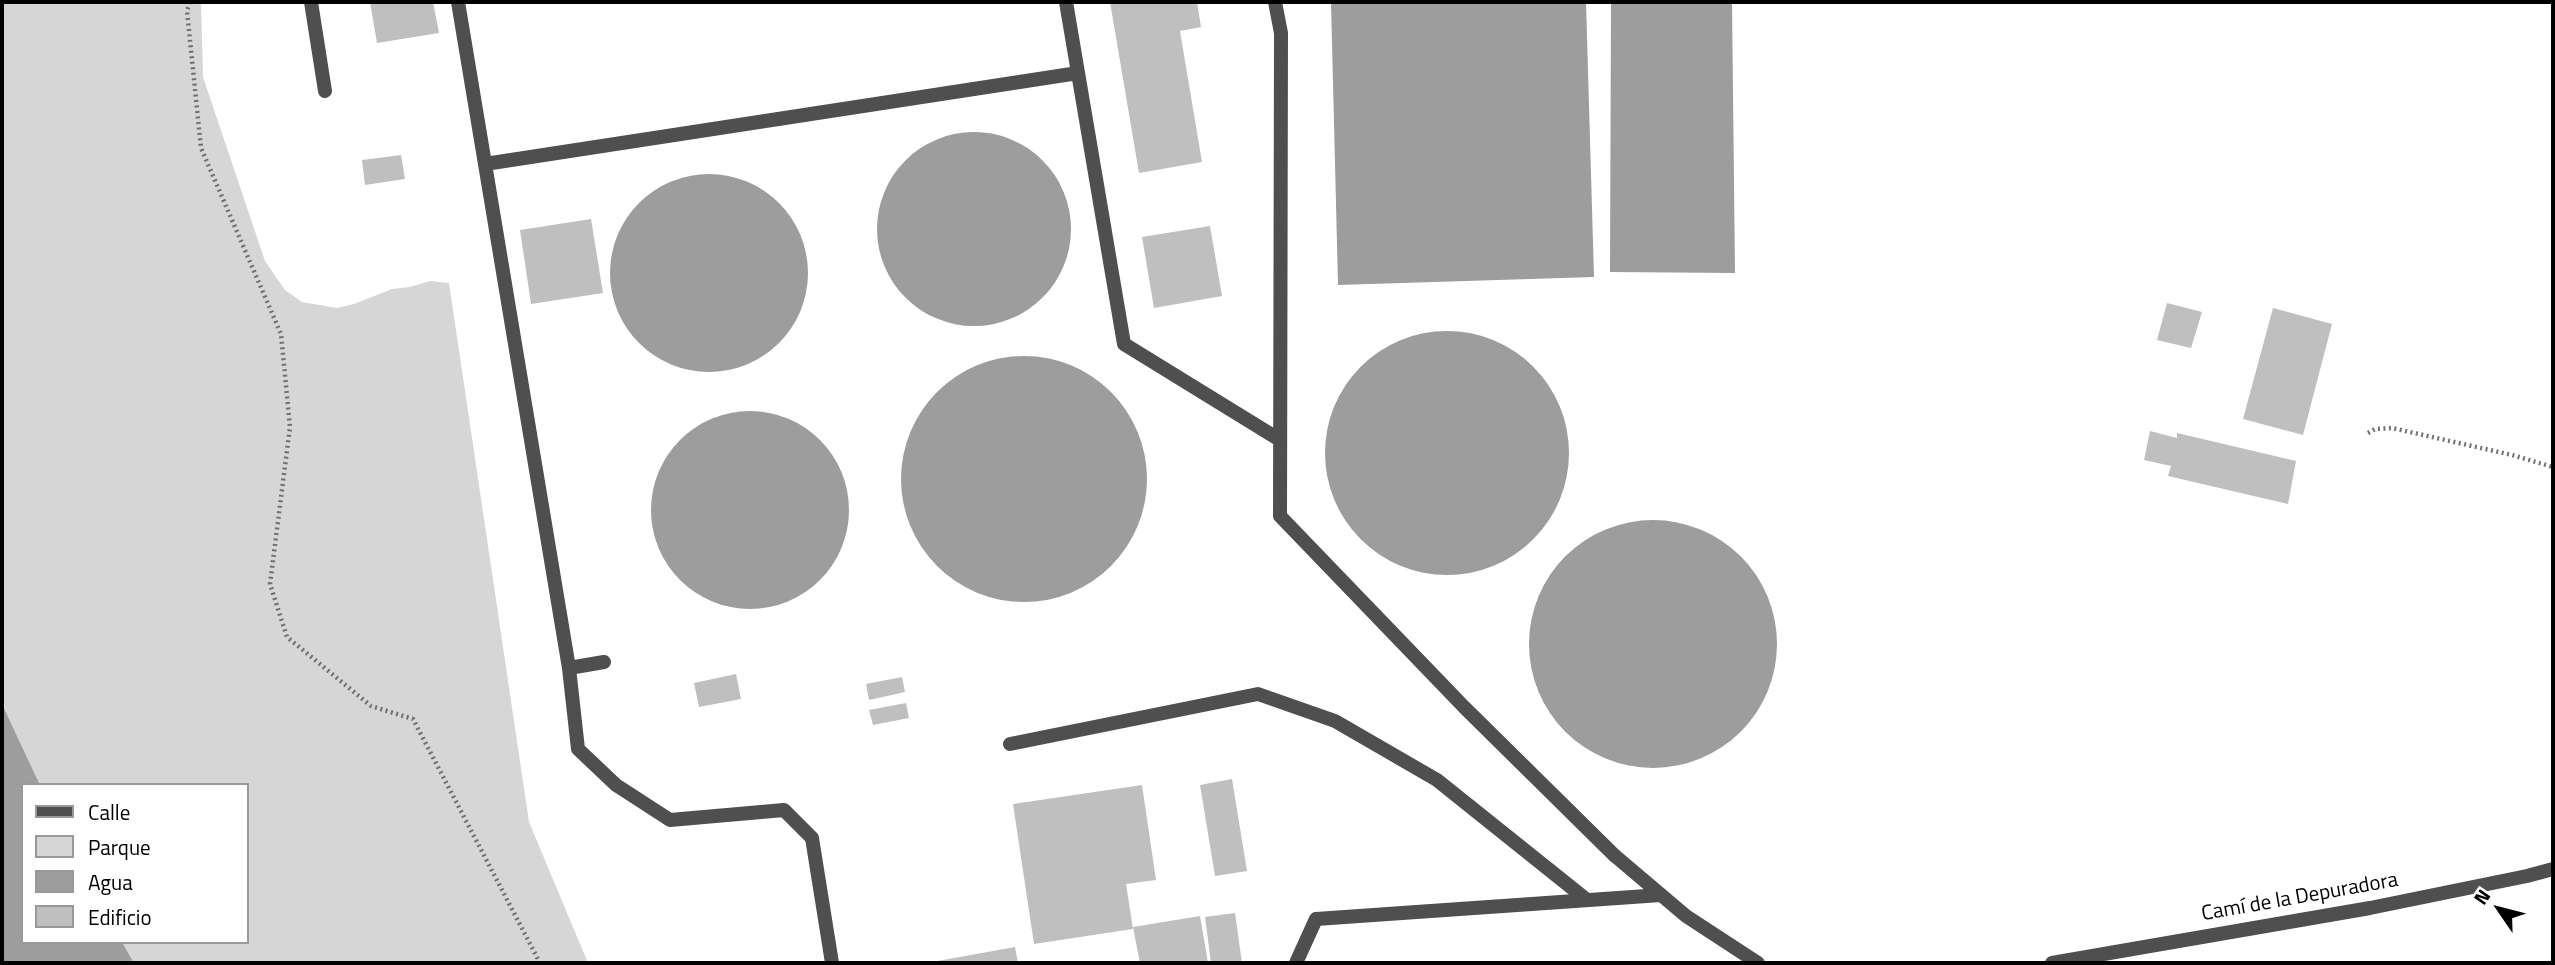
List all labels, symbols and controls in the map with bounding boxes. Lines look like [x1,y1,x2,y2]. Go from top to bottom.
legend [21,783,248,944]
text: Calle [88,796,130,828]
text: Parque [88,831,151,863]
text: Agua [88,866,133,898]
street label: Camí de la Depuradora [2200,868,2400,928]
north arrow [2464,874,2534,944]
text: N [2466,883,2497,910]
text: Edificio [88,901,152,933]

